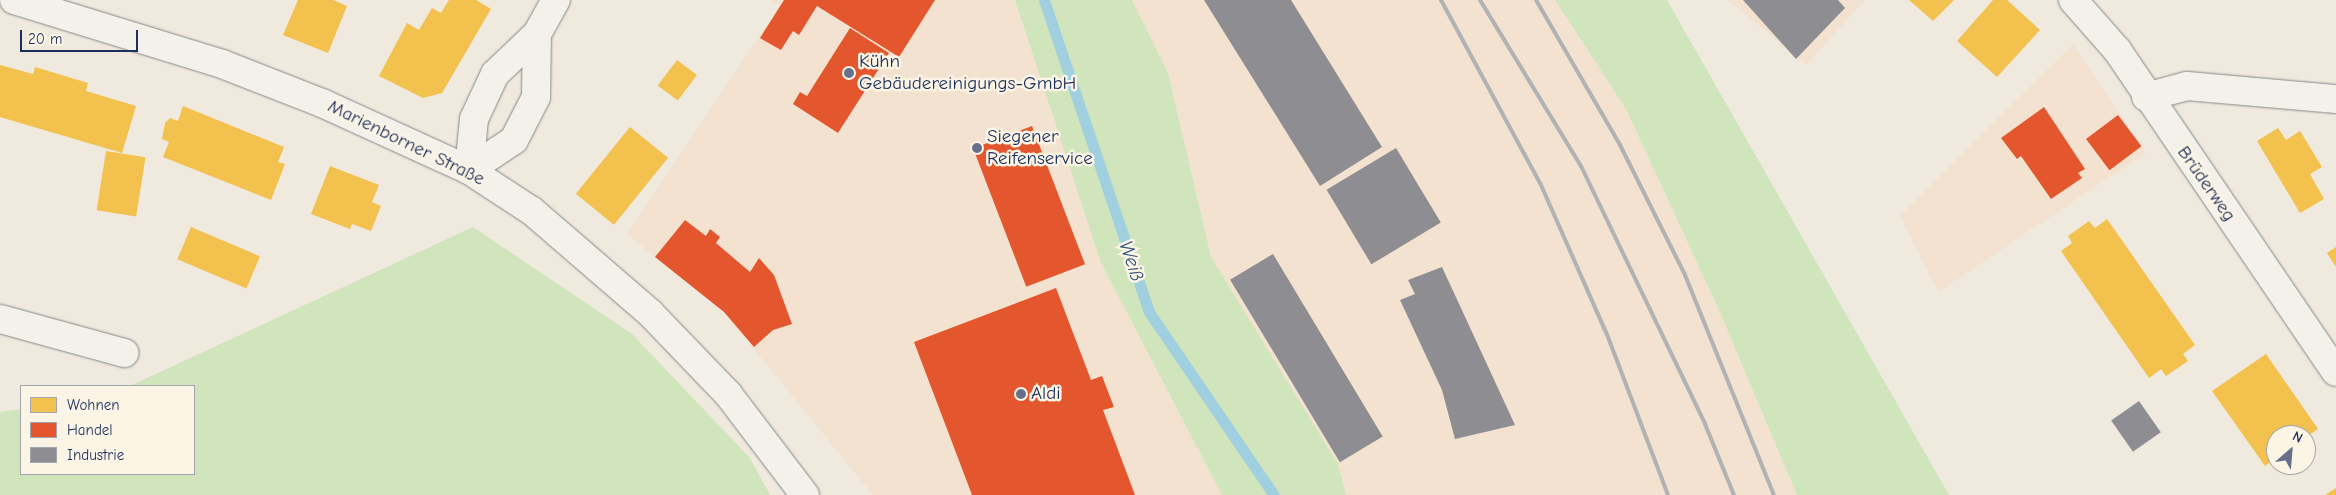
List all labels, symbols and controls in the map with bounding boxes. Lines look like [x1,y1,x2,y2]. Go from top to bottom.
scale bar [22,20,140,52]
text: 20 m [28,30,62,48]
place label: Kühn Gebäudereinigungs-GmbH [859,51,1076,95]
marker: Kühn Gebäudereinigungs-GmbH [843,67,855,79]
street label: Marienborner Straße [324,95,488,191]
place label: Siegener Reifenservice [987,126,1093,170]
marker: Siegener Reifenservice [971,142,983,154]
street label: Brüderweg [2172,142,2240,226]
water label: Weiß [1114,237,1150,285]
place label: Aldi [1031,383,1061,405]
legend [20,385,195,475]
marker: Aldi [1015,388,1027,400]
text: Wohnen [67,396,120,414]
text: Handel [67,421,113,439]
north arrow [2266,425,2316,475]
text: N [2290,427,2306,447]
text: Industrie [67,446,124,464]

